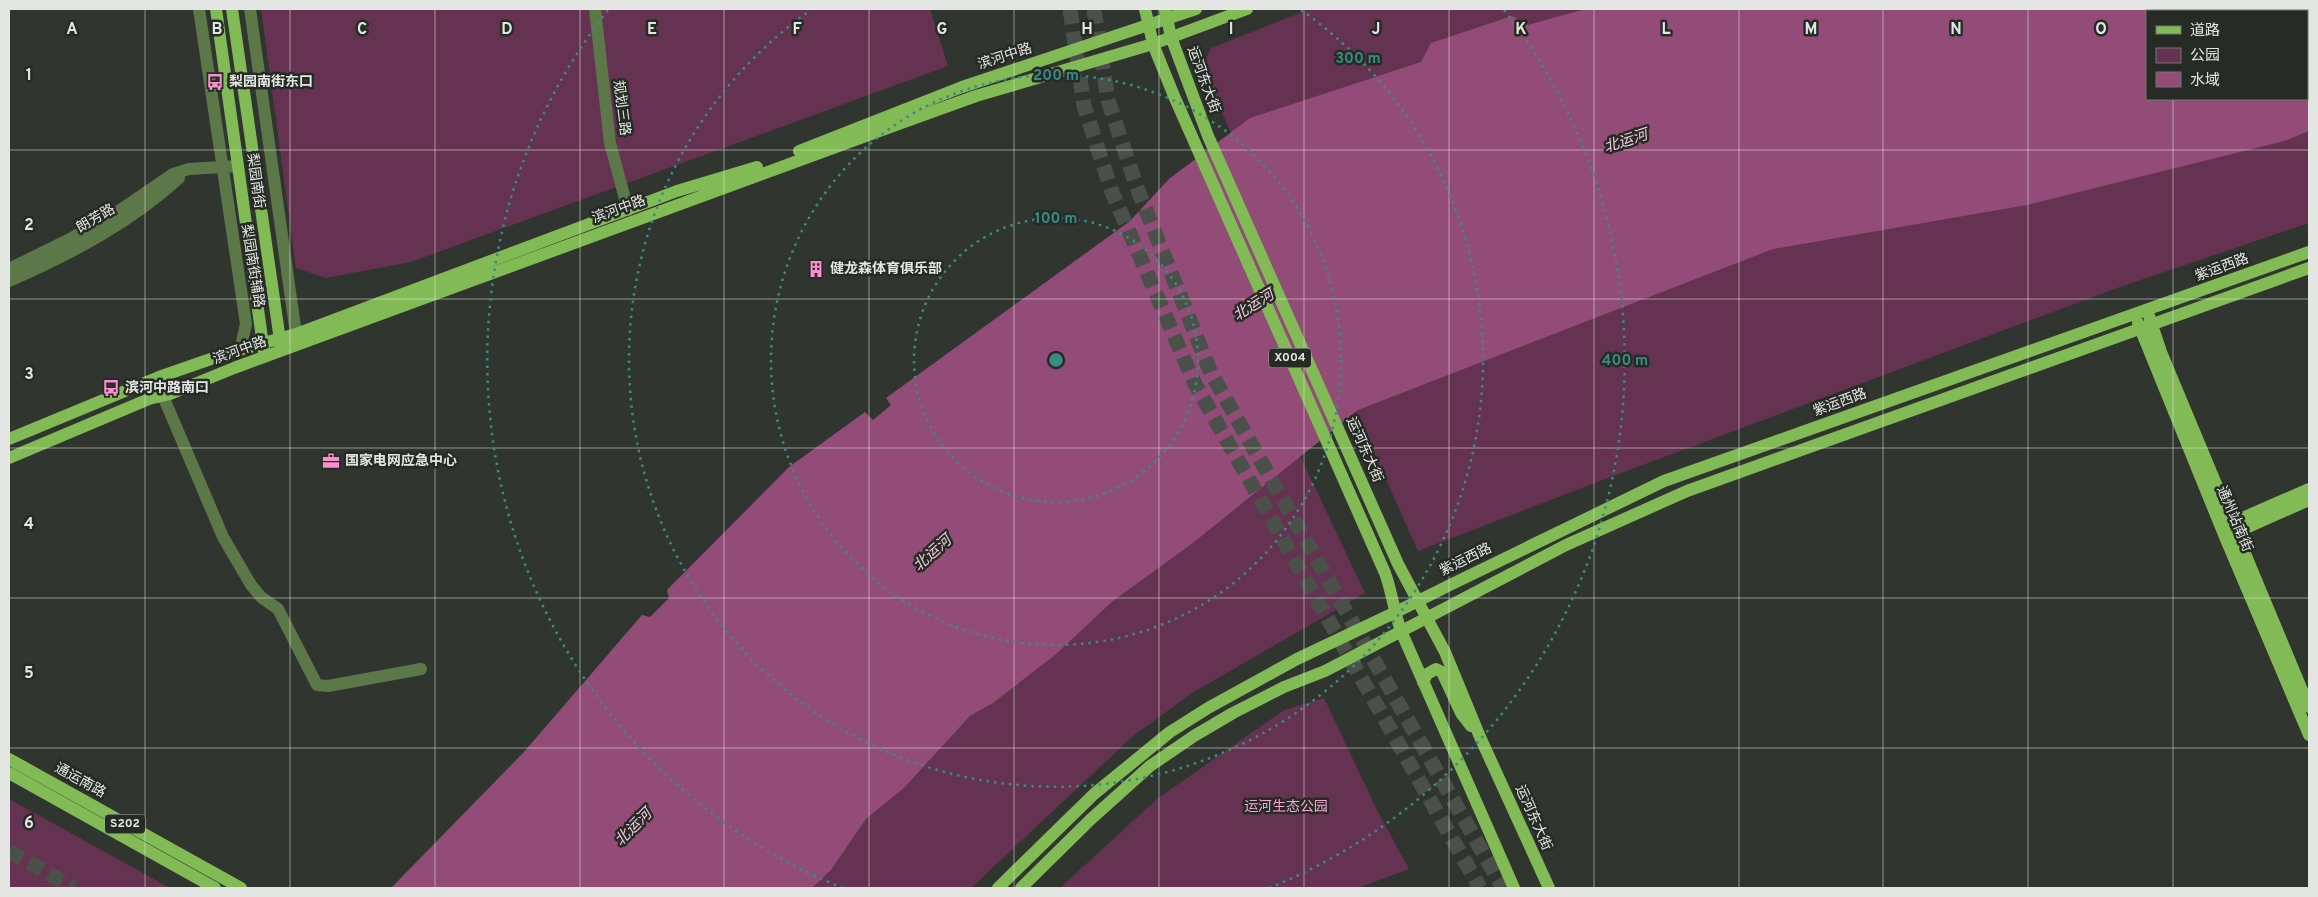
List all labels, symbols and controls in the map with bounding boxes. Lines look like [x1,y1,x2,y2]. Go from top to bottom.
legend [2146,10,2308,100]
text: A [66,20,78,40]
text: B [211,20,223,40]
text: C [357,20,367,40]
text: D [501,20,513,40]
text: E [647,20,657,40]
text: F [792,20,802,40]
text: G [937,20,947,40]
text: H [1081,20,1093,40]
text: I [1229,20,1233,40]
text: J [1372,20,1380,40]
text: K [1515,20,1527,40]
text: L [1661,20,1671,40]
text: M [1805,20,1817,40]
text: N [1950,20,1962,40]
text: O [2095,20,2107,40]
text: 道路 [2190,22,2220,41]
street label: 滨河中路 [976,40,1034,74]
street label: 运河东大街 [1183,44,1223,116]
text: 公园 [2190,47,2220,66]
text: 300 m [1335,50,1381,69]
text: 1 [26,66,32,86]
text: 200 m [1033,67,1079,86]
bus stop icon: 梨园南街东口 [205,72,225,92]
text: 水域 [2190,72,2220,91]
place label: 梨园南街东口 [229,74,313,91]
street label: 规划三路 [609,79,633,137]
water label: 北运河 [1602,125,1653,158]
street label: 梨园南街 [243,152,267,210]
street label: 滨河中路 [590,192,648,228]
street label: 朗芳路 [74,201,118,237]
text: 100 m [1035,210,1077,229]
text: 2 [24,216,34,236]
street label: 梨园南街辅路 [237,223,267,309]
street label: 紫运西路 [2193,250,2251,286]
building icon: 健龙森体育俱乐部 [806,259,826,279]
place label: 健龙森体育俱乐部 [830,260,942,278]
water label: 北运河 [1230,284,1281,326]
street label: 滨河中路 [211,333,269,369]
road number: X004 [1269,348,1311,368]
centre of rings [1047,351,1065,369]
text: 400 m [1602,352,1648,371]
text: 3 [24,365,34,385]
bus stop icon: 滨河中路南口 [101,378,121,398]
place label: 滨河中路南口 [125,379,209,397]
street label: 紫运西路 [1811,385,1869,421]
street label: 运河东大街 [1342,415,1386,485]
office icon: 国家电网应急中心 [321,451,341,471]
place label: 国家电网应急中心 [345,452,457,470]
street label: 通州站南街 [2213,483,2256,555]
text: 4 [24,515,34,535]
water label: 北运河 [910,530,958,576]
street label: 紫运西路 [1437,540,1495,580]
text: 5 [24,664,34,684]
street label: 通运南路 [51,760,109,802]
street label: 运河东大街 [1511,783,1555,853]
park label: 运河生态公园 [1244,799,1328,816]
water label: 北运河 [611,803,659,851]
text: 6 [24,814,34,834]
road number: S202 [105,814,145,834]

